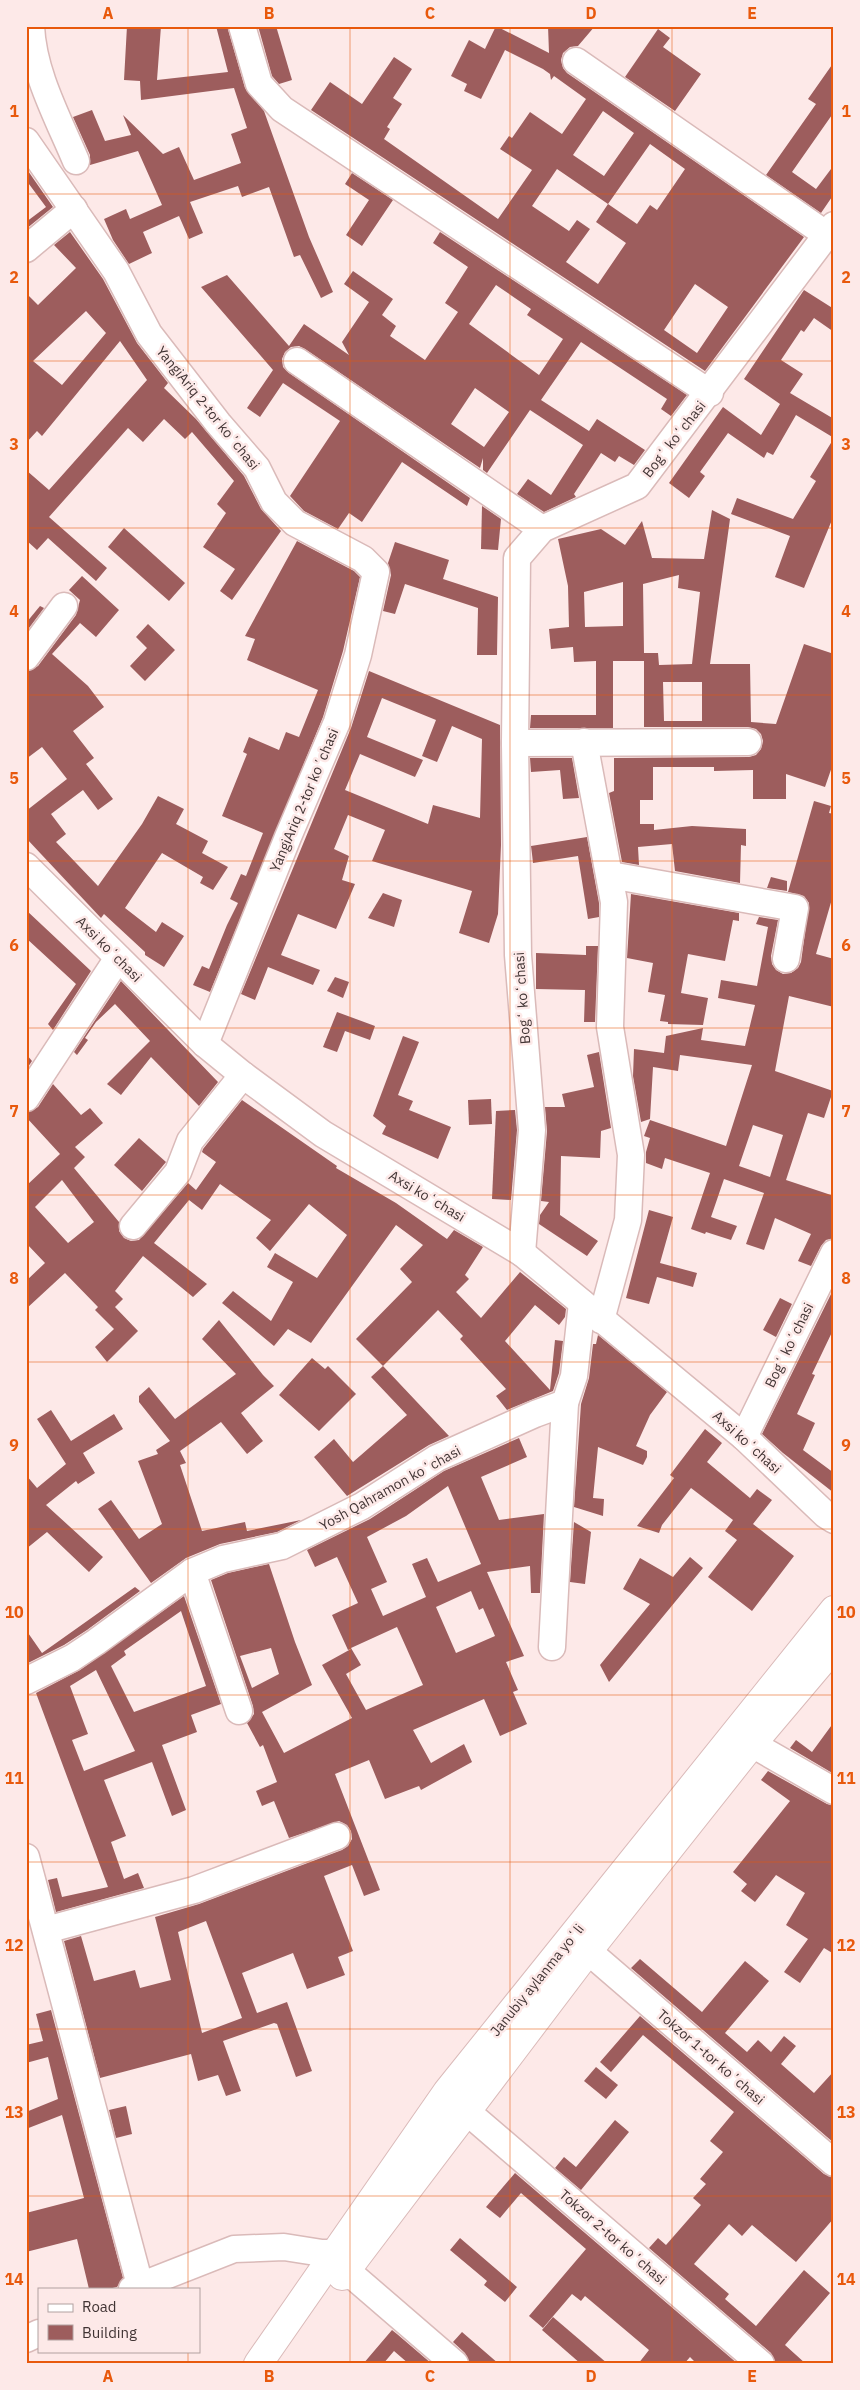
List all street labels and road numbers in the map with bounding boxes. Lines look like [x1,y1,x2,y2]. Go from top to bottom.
street label: YangiАriq 2-tor koʼchasi [152,342,264,474]
street label: Bogʻ koʻchasi [639,397,709,481]
street label: YangiАriq 2-tor koʼchasi [266,725,342,875]
street label: Axsi koʻchasi [72,912,146,986]
street label: Bogʻ koʻchasi [510,951,534,1045]
street label: Axsi koʻchasi [386,1166,468,1226]
street label: Bogʻ koʻchasi [761,1300,817,1390]
street label: Axsi koʻchasi [709,1407,785,1477]
street label: Yosh Qahramon koʻchasi [316,1442,464,1534]
street label: Janubiy aylanma yoʻli [486,1920,588,2040]
street label: Tokzor 1-tor koʼchasi [654,2006,768,2108]
street label: Tokzor 2-tor koʼchasi [556,2186,670,2288]

